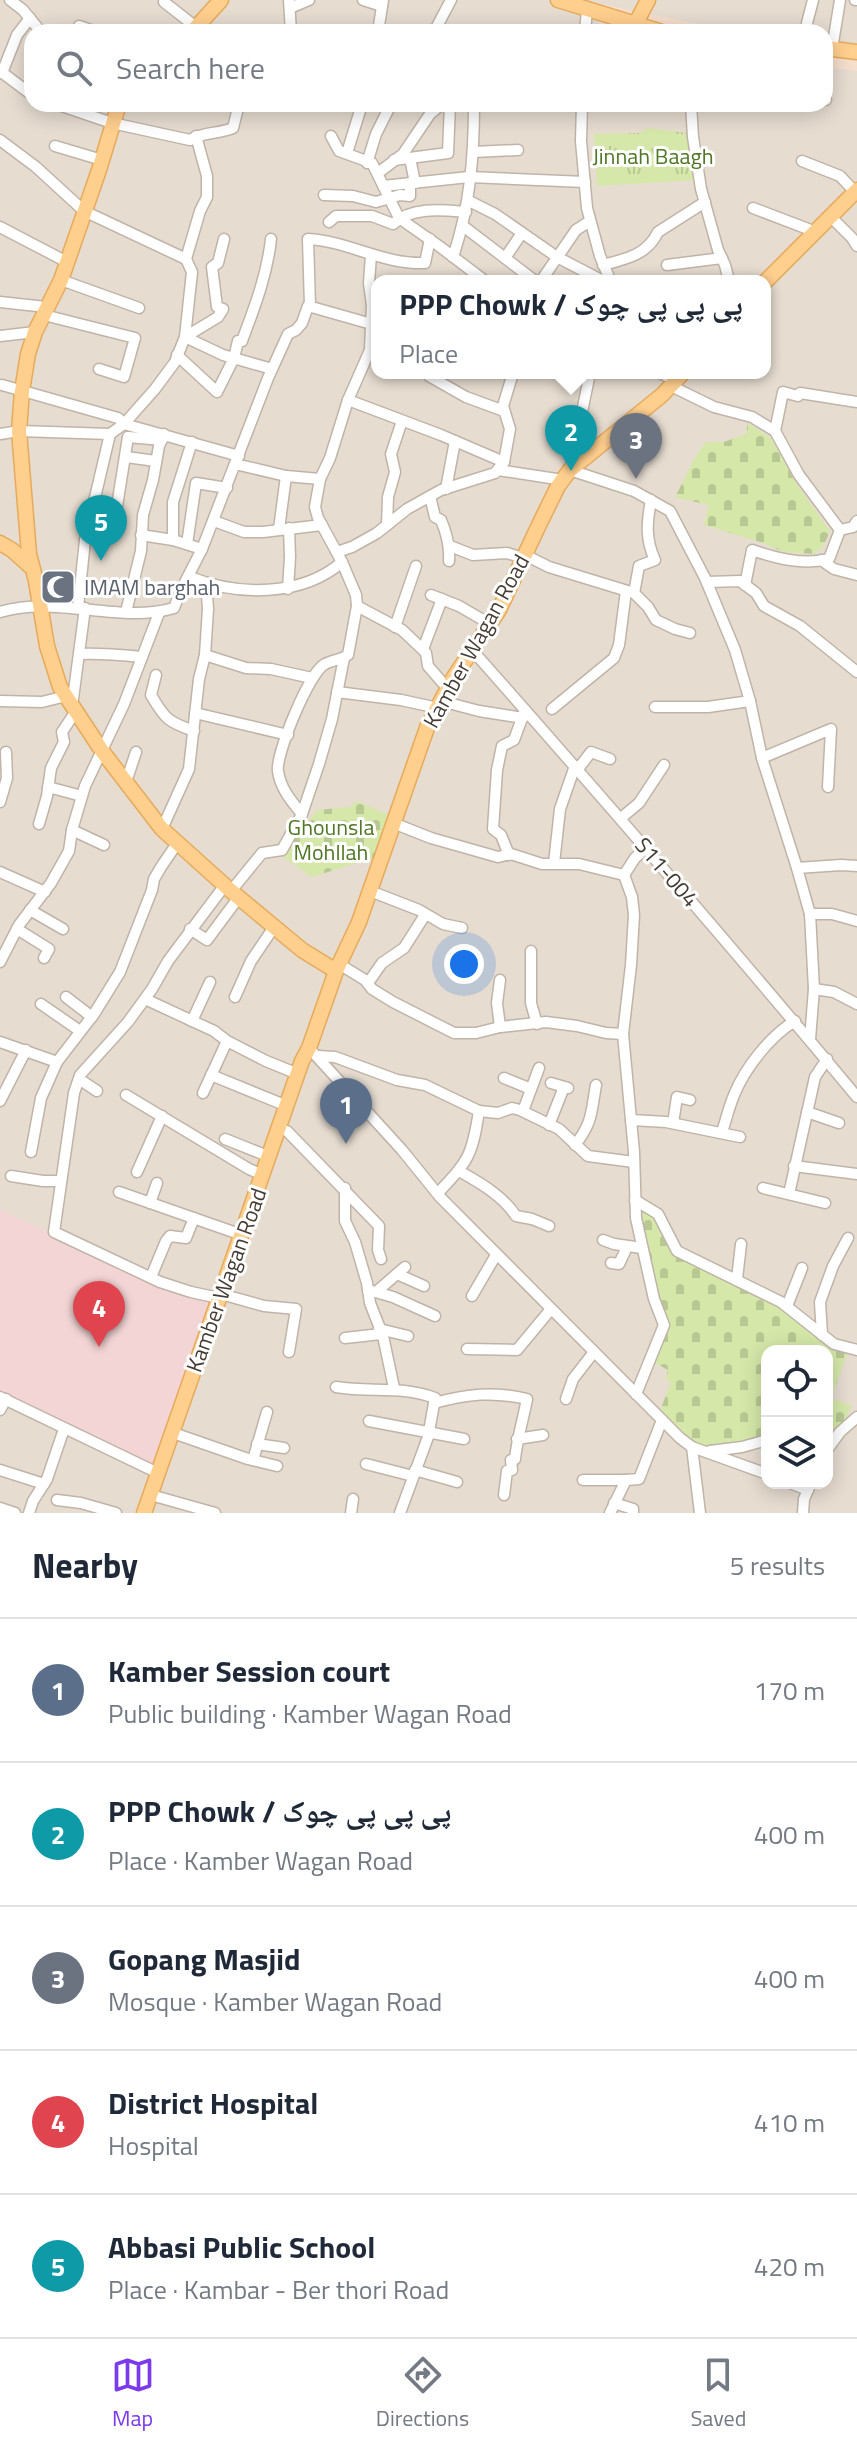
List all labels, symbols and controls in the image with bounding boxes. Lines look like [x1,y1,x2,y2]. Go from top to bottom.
search box [24,24,833,112]
text: Search here [116,45,265,91]
icon: search [52,46,96,90]
park label: Jinnah Baagh [592,139,714,173]
popup [371,275,771,379]
text: PPP Chowk / پی پی پی چوک [399,281,743,327]
text: Place [399,334,458,373]
pin: 2 [545,405,597,471]
pin: 3 [610,413,662,479]
pin: 5 [75,495,127,561]
street label: Kamber Wagan Road [414,548,538,734]
mosque icon: IMAM barghah [39,568,77,606]
place label: IMAM barghah [84,570,220,604]
park label: Ghounsla Mohllah [288,810,374,869]
street label: S11-004 [627,829,707,915]
your location [444,944,484,984]
pin: 1 [320,1078,372,1144]
street label: Kamber Wagan Road [177,1183,275,1377]
pin: 4 [73,1281,125,1347]
map controls [761,1345,833,1489]
button: locate [761,1345,833,1417]
button: layers [761,1417,833,1489]
text: Nearby [32,1539,138,1591]
text: 5 results [730,1546,825,1585]
text: Kamber Session court [108,1648,390,1694]
text: 1 [51,1671,65,1710]
text: 170 m [754,1671,825,1710]
text: Public building · Kamber Wagan Road [108,1694,512,1733]
text: PPP Chowk / پی پی پی چوک [108,1788,451,1834]
text: 2 [51,1815,65,1854]
text: 400 m [754,1815,825,1854]
text: Place · Kamber Wagan Road [108,1841,413,1880]
text: Gopang Masjid [108,1936,300,1982]
text: 3 [51,1959,65,1998]
text: 400 m [754,1959,825,1998]
text: Mosque · Kamber Wagan Road [108,1982,442,2021]
text: District Hospital [108,2080,318,2126]
text: 4 [51,2103,65,2142]
text: 410 m [754,2103,825,2142]
text: Hospital [108,2126,199,2165]
text: Abbasi Public School [108,2224,375,2270]
text: 5 [51,2247,65,2286]
text: 420 m [754,2247,825,2286]
text: Place · Kambar - Ber thori Road [108,2270,449,2309]
tab: Map [111,2353,155,2435]
tab: Directions [376,2353,469,2435]
tab: Saved [690,2353,746,2435]

